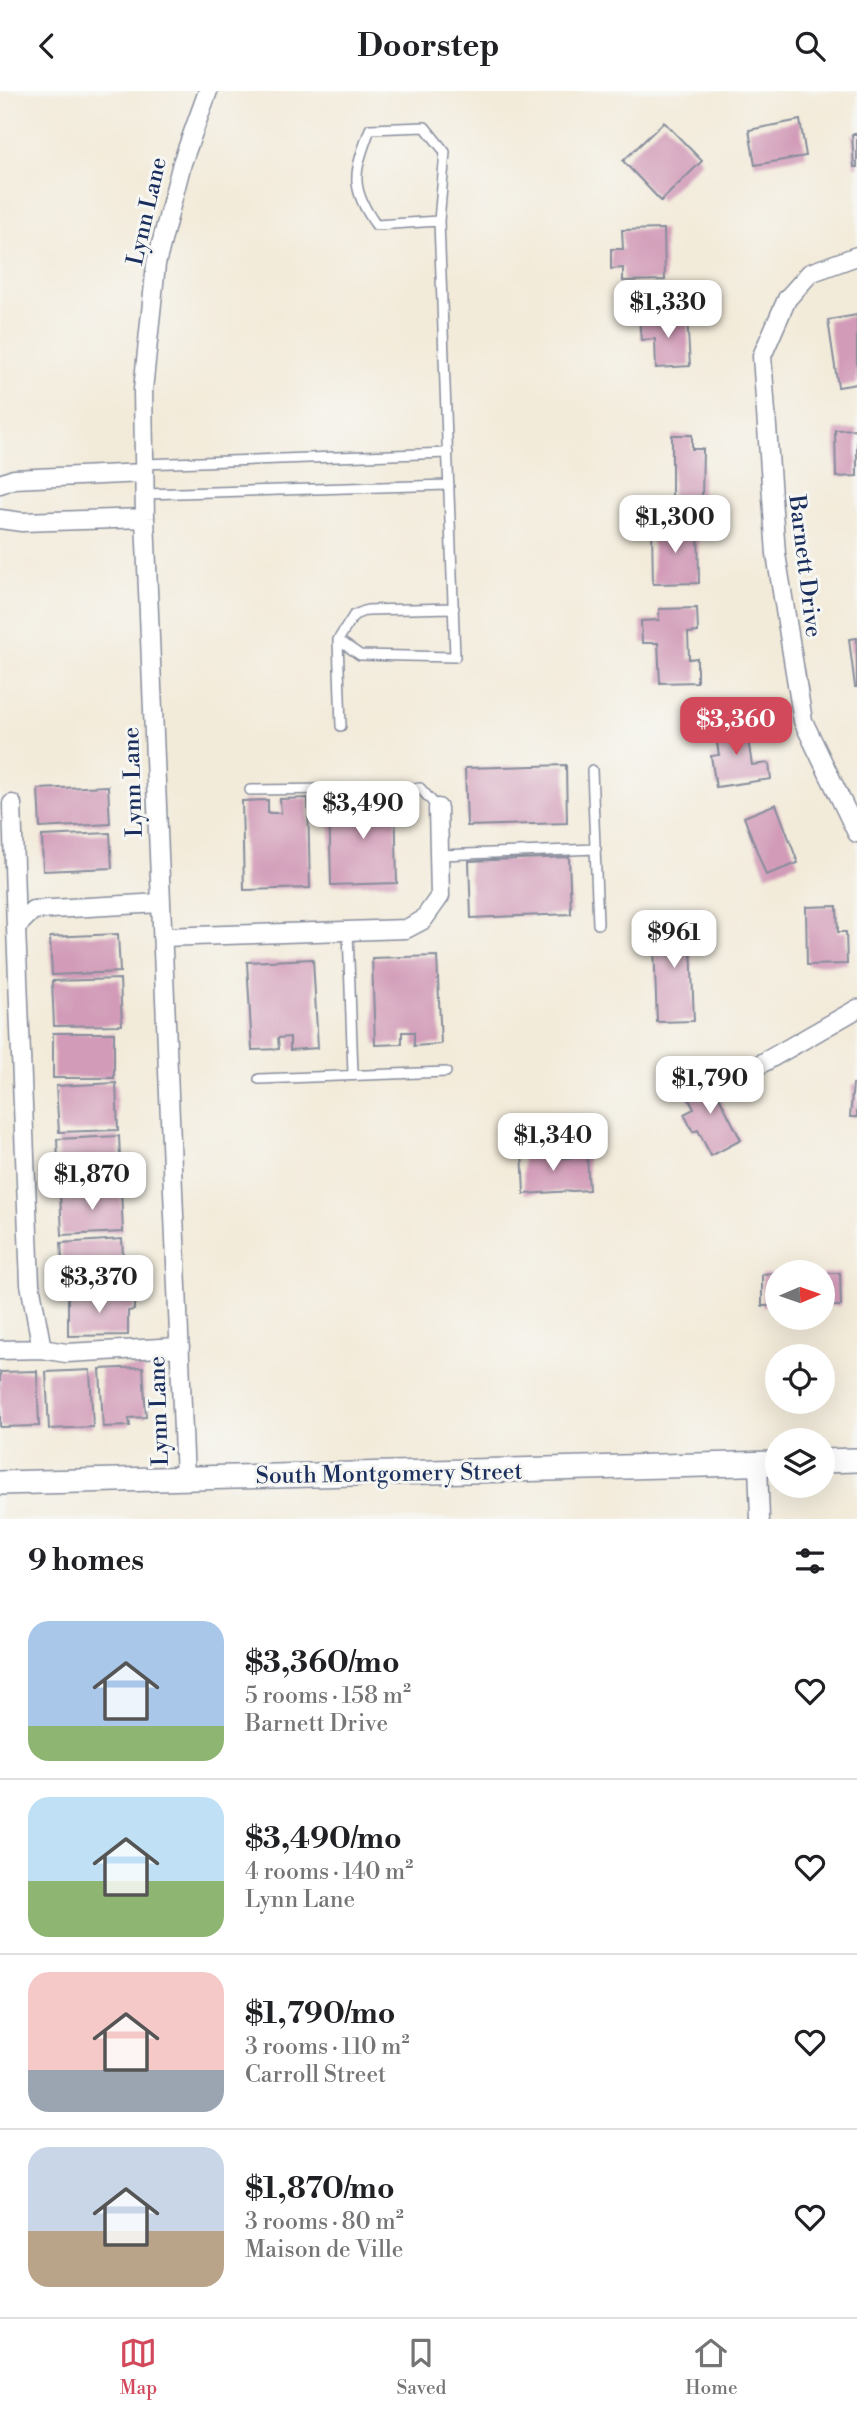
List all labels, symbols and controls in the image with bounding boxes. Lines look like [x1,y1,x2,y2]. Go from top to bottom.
text: Doorstep [357,26,500,66]
icon: back [28,27,66,65]
icon: search [791,27,829,65]
street label: Lynn Lane [121,154,173,268]
pin: $1,330 [611,281,725,340]
text: $1,330 [630,289,706,317]
street label: Barnett Drive [782,492,828,639]
pin: $1,300 [618,496,732,555]
text: $1,300 [635,504,715,532]
pin: $3,360 [679,697,793,757]
text: $3,360 [696,706,776,734]
street label: Lynn Lane [117,726,149,838]
pin: $3,490 [306,781,420,841]
text: $3,490 [322,790,404,818]
pin: $961 [633,911,715,970]
text: $961 [647,919,701,947]
pin: $1,790 [653,1056,767,1116]
text: $1,790 [672,1065,748,1093]
pin: $1,340 [496,1114,610,1173]
text: $1,340 [514,1122,592,1150]
pin: $1,870 [35,1153,149,1212]
text: $1,870 [54,1161,130,1189]
pin: $3,370 [42,1255,156,1315]
north arrow [765,1260,835,1330]
map controls [765,1260,835,1498]
text: $3,370 [60,1264,138,1292]
button: locate [765,1344,835,1414]
street label: Lynn Lane [143,1355,175,1467]
button: layers [765,1428,835,1498]
street label: South Montgomery Street [255,1458,523,1490]
text: 9 homes [28,1542,144,1580]
icon: filters [791,1542,829,1580]
text: $3,360/mo [245,1644,400,1682]
icon: home [84,1649,168,1733]
icon: heart [791,1672,829,1710]
text: 5 rooms · 158 m² [245,1682,411,1710]
text: Barnett Drive [245,1710,388,1738]
text: $3,490/mo [245,1820,402,1858]
icon: home [84,1825,168,1909]
icon: heart [791,1848,829,1886]
text: 4 rooms · 140 m² [245,1858,413,1886]
text: Lynn Lane [245,1886,355,1914]
text: $1,790/mo [245,1995,395,2033]
icon: home [84,2000,168,2084]
icon: heart [791,2023,829,2061]
text: 3 rooms · 110 m² [245,2033,409,2061]
text: Carroll Street [245,2061,386,2089]
text: $1,870/mo [245,2170,395,2208]
icon: home [84,2175,168,2259]
icon: heart [791,2198,829,2236]
text: 3 rooms · 80 m² [245,2208,404,2236]
text: Maison de Ville [245,2236,403,2264]
tab: Map [119,2334,157,2400]
tab: Saved [396,2334,446,2400]
tab: Home [685,2334,737,2400]

